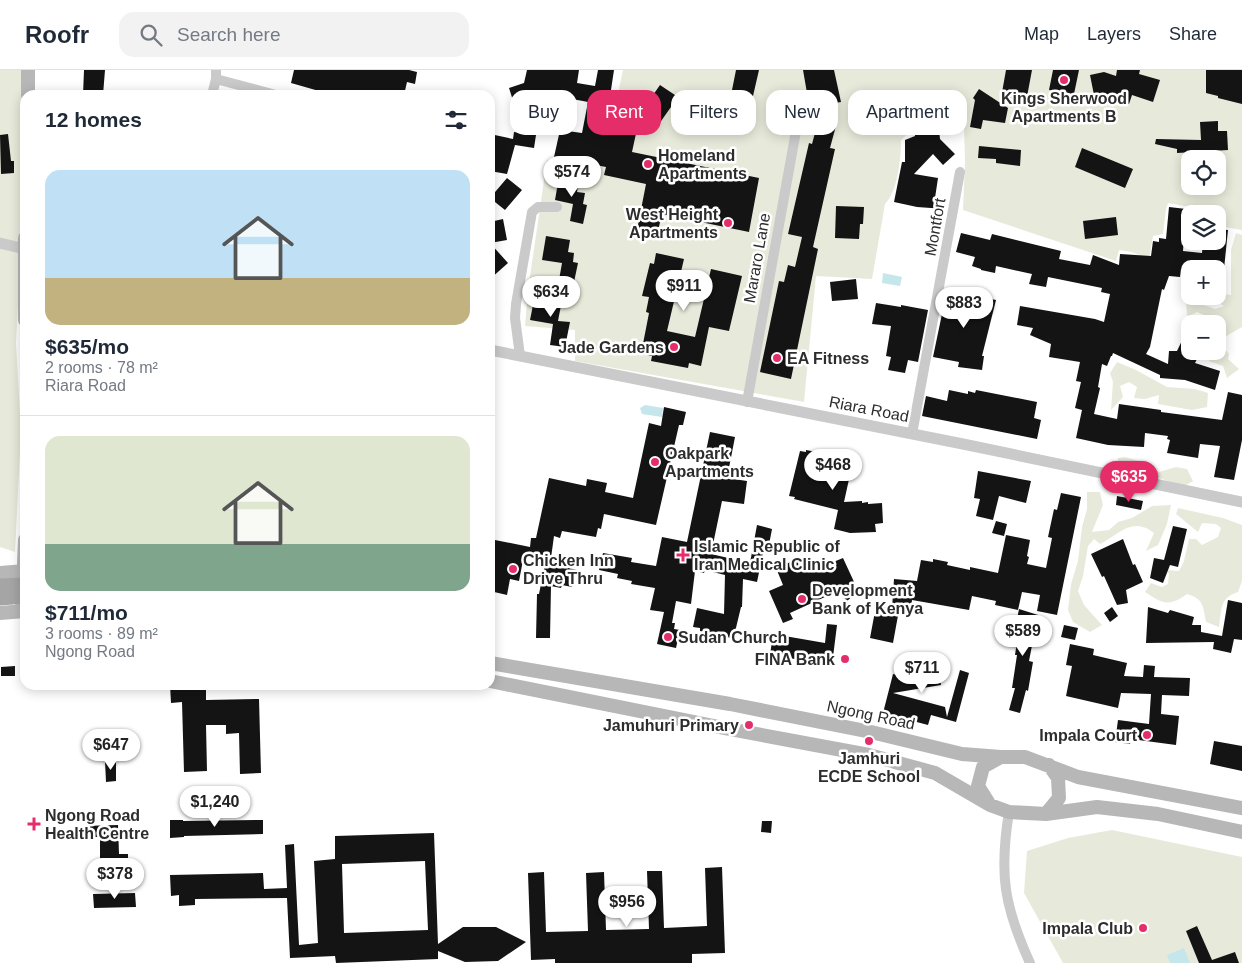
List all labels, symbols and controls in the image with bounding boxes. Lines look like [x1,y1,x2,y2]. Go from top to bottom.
search box [119,12,469,57]
text: Roofr [25,21,89,48]
icon: search [137,21,165,49]
text: Search here [177,24,281,45]
text: Map [1024,24,1059,44]
text: Layers [1087,24,1141,44]
text: Share [1169,24,1217,44]
marker: Kings Sherwood Apartments B [1058,74,1070,86]
chip: Buy [510,90,577,135]
chip: Rent [587,90,661,135]
chip: Filters [671,90,756,135]
chip: New [766,90,838,135]
chip: Apartment [848,90,967,135]
place label: Kings Sherwood Apartments B [1001,90,1127,125]
icon: filters [442,106,470,134]
text: 12 homes [45,108,142,131]
place label: Homeland Apartments [658,147,747,182]
map controls [1181,150,1226,360]
button: locate [1181,150,1226,195]
pin: $574 [542,156,602,198]
marker: Homeland Apartments [642,158,654,170]
text: $574 [554,163,590,180]
street label: Montfort [922,196,949,257]
icon: home [213,203,303,293]
button: layers [1181,205,1226,250]
place label: West Height Apartments [626,206,719,241]
street label: Mararo Lane [741,212,773,304]
marker: West Height Apartments [722,217,734,229]
button: + [1181,260,1226,305]
pin: $911 [654,270,714,312]
pin: $634 [521,276,581,318]
text: $911 [667,277,701,294]
text: $634 [533,283,569,300]
pin: $883 [934,286,994,329]
text: $883 [946,294,982,311]
button: − [1181,315,1226,360]
text: $635/mo [45,335,129,358]
place label: Jade Gardens [558,339,664,356]
marker: Jade Gardens [668,341,680,353]
place label: EA Fitness [787,350,869,367]
marker: EA Fitness [771,352,783,364]
text: 2 rooms · 78 m² [45,359,158,376]
text: Riara Road [45,377,126,394]
street label: Riara Road [828,393,910,425]
place label: Oakpark Apartments [665,445,754,480]
pin: $468 [803,448,863,491]
marker: Oakpark Apartments [649,456,661,468]
text: $468 [815,456,851,473]
pin: $635 [1099,460,1159,503]
icon: home [213,468,303,558]
text: $635 [1111,468,1147,485]
place label: Islamic Republic of Iran Medical Clinic [694,538,840,573]
marker: Islamic Republic of Iran Medical Clinic [676,548,690,562]
place label: Chicken Inn Drive Thru [523,552,614,587]
marker: Chicken Inn Drive Thru [507,563,519,575]
place label: Development Bank of Kenya [812,582,923,617]
marker: Development Bank of Kenya [796,593,808,605]
text: $711/mo [45,601,128,624]
pin: $589 [993,614,1053,657]
text: $589 [1005,622,1041,639]
text: 3 rooms · 89 m² [45,625,158,642]
place label: Sudan Church [678,629,787,646]
marker: Sudan Church [662,631,674,643]
text: Ngong Road [45,643,135,660]
place label: FINA Bank [755,651,835,668]
pin: $711 [892,652,952,694]
marker: FINA Bank [839,653,851,665]
text: $711 [905,659,939,676]
street label: Ngong Road [825,697,917,733]
place label: Jamuhuri Primary [603,717,739,734]
marker: Jamuhuri Primary [743,719,755,731]
place label: Impala Court [1039,727,1138,744]
pin: $647 [81,728,141,771]
marker: Impala Court [1141,729,1153,741]
marker: Jamhuri ECDE School [863,735,875,747]
text: $647 [93,736,129,753]
place label: Jamhuri ECDE School [818,750,920,785]
pin: $1,240 [174,786,256,828]
text: $1,240 [191,793,239,810]
place label: Ngong Road Health Centre [45,807,149,842]
marker: Ngong Road Health Centre [27,817,41,831]
pin: $378 [85,858,145,900]
text: $378 [97,865,133,882]
pin: $956 [597,886,657,928]
text: $956 [609,893,645,910]
place label: Impala Club [1042,920,1133,937]
marker: Impala Club [1137,922,1149,934]

